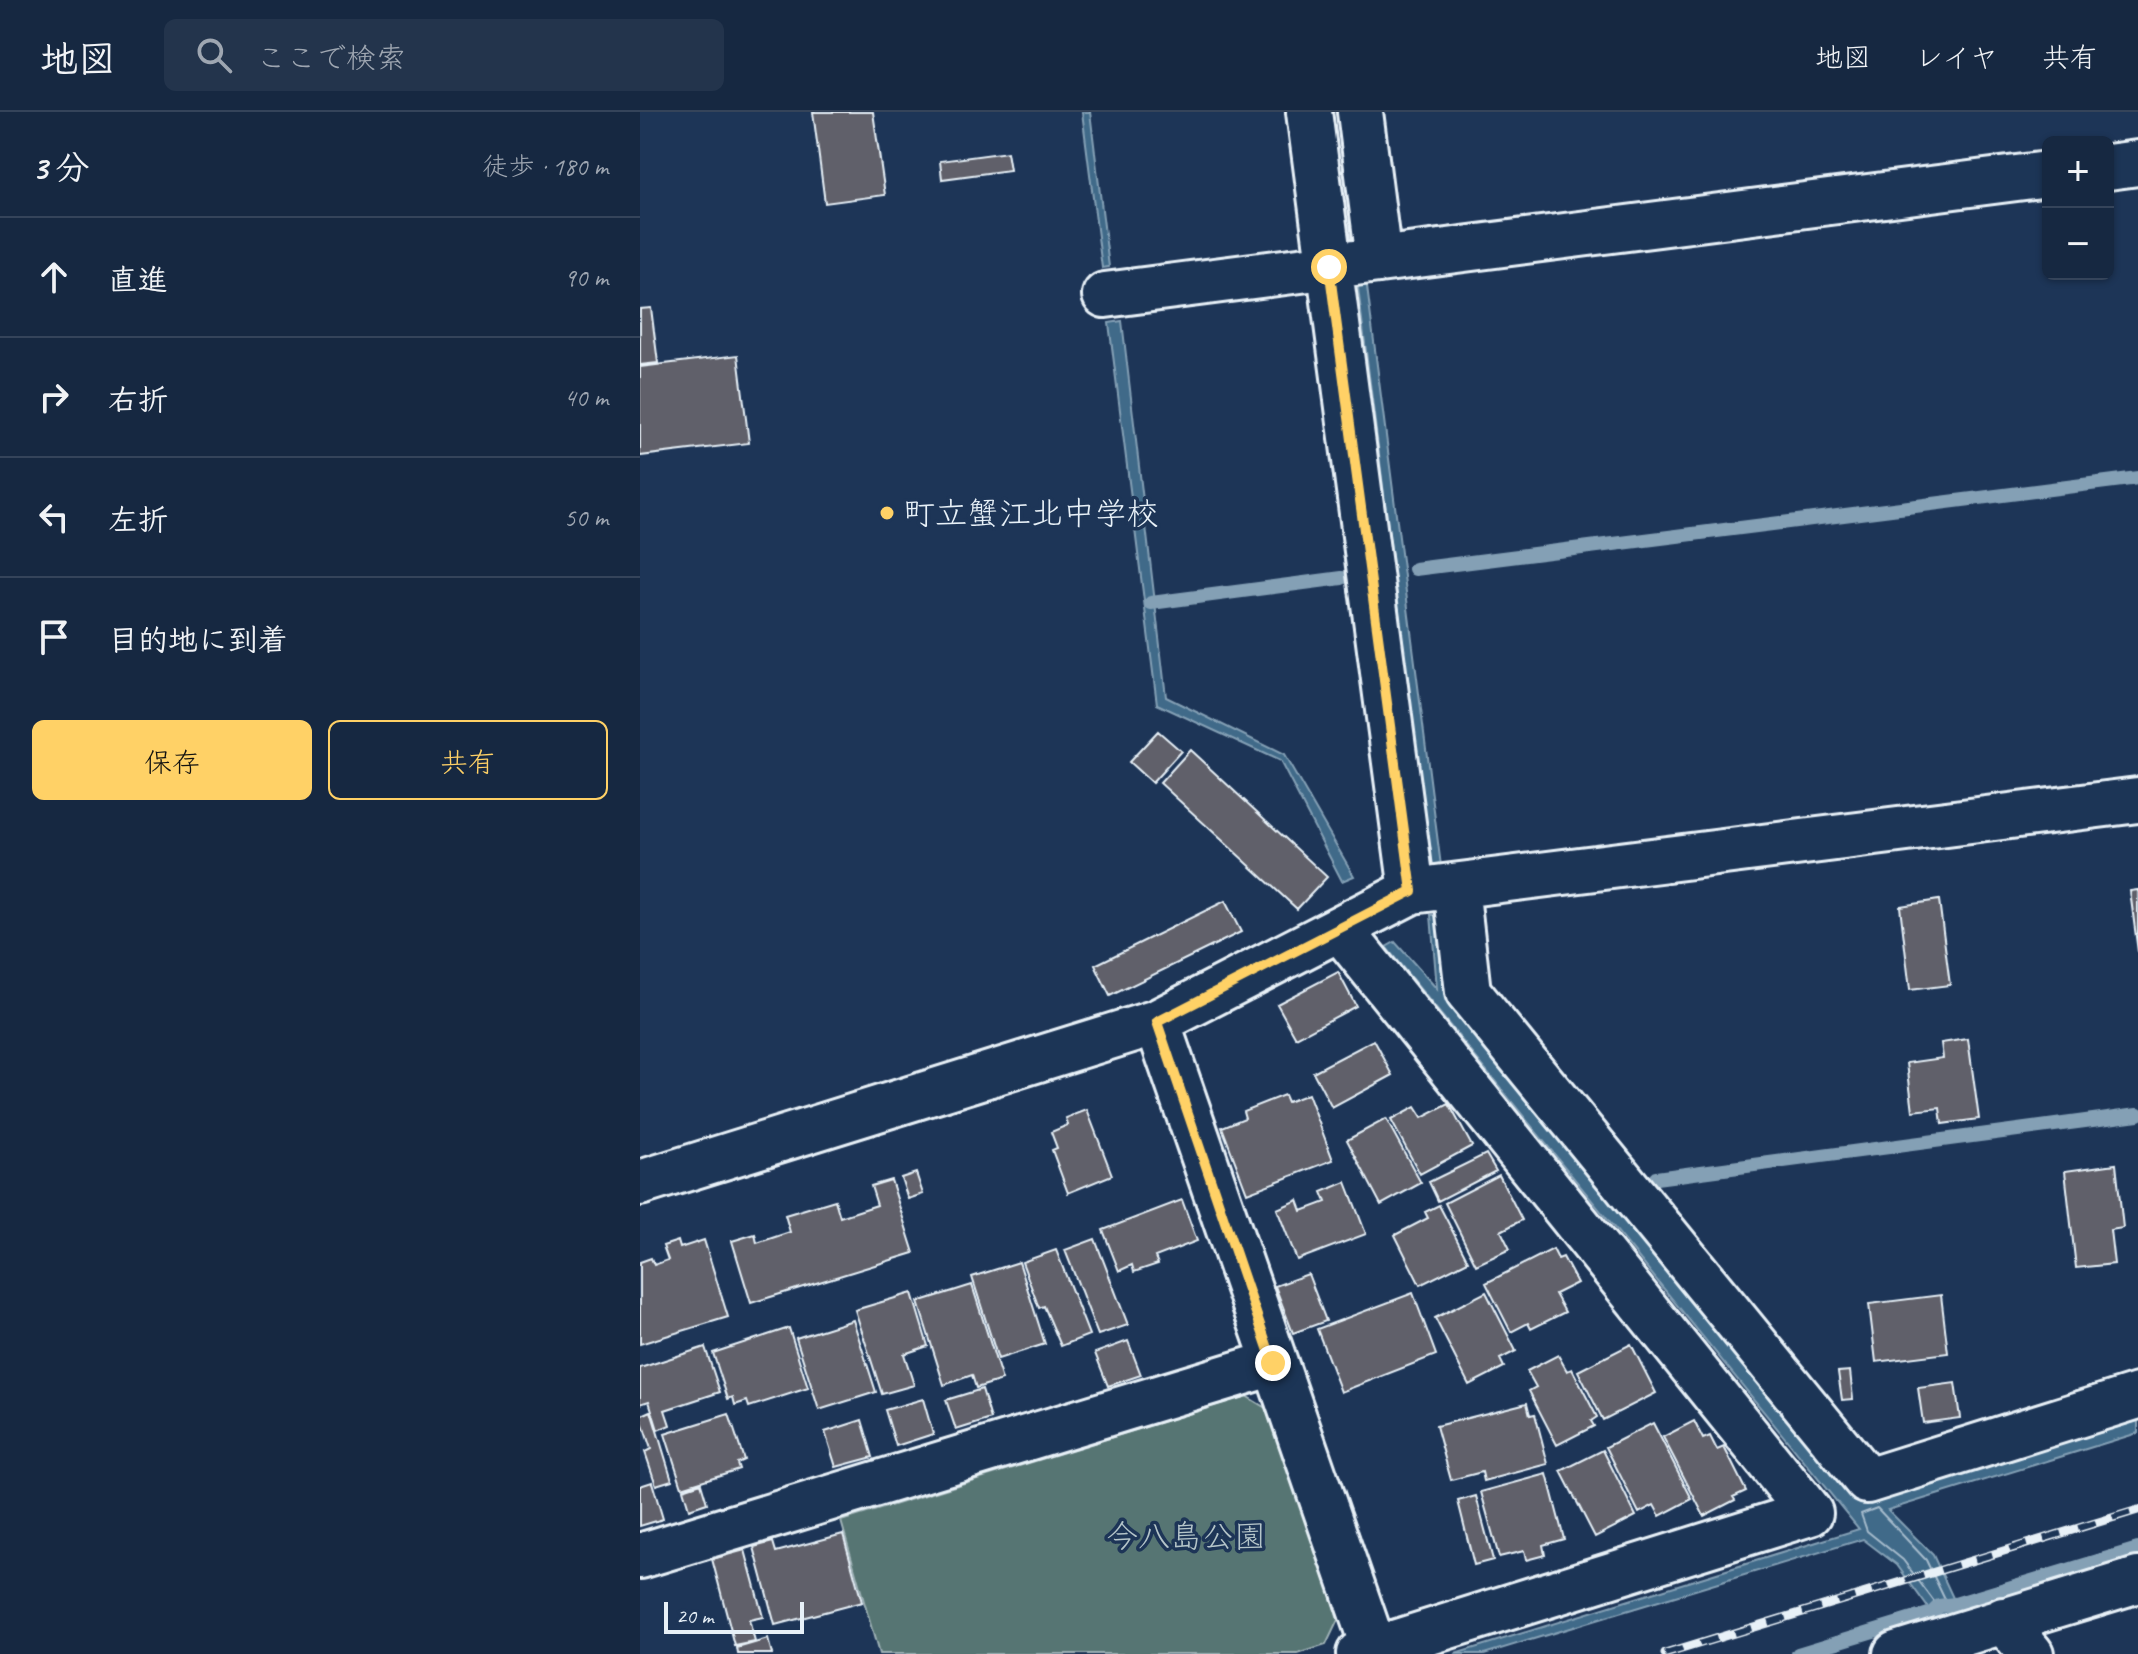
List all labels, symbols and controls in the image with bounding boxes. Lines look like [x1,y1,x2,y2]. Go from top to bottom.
search box [164,19,724,91]
icon: search [192,33,236,77]
text: 地図 [40,36,116,83]
text: ここで検索 [256,39,406,77]
text: 地図 [1815,40,1871,75]
text: レイヤ [1915,40,1998,75]
text: 共有 [2042,40,2098,75]
map controls [2042,136,2114,280]
button: + [2042,136,2114,208]
text: 3 分 [32,146,90,189]
text: 徒歩 · 180 m [483,150,608,183]
button: − [2042,208,2114,280]
route start [1311,249,1347,285]
icon: ahead [32,255,76,299]
text: 直進 [108,261,168,299]
text: 90 m [564,261,608,294]
icon: right [32,375,76,419]
text: 右折 [108,381,168,419]
text: 40 m [564,381,608,414]
place label: 町立蟹江北中学校 [903,493,1159,534]
icon: left [32,495,76,539]
text: 左折 [108,501,168,539]
text: 50 m [564,501,608,534]
marker: 町立蟹江北中学校 [878,504,896,522]
icon: arrive [32,615,76,659]
text: 目的地に到着 [108,621,288,659]
button: 保存 [32,720,312,800]
button: 共有 [328,720,608,800]
route end [1255,1345,1291,1381]
park label: 今八島公園 [1106,1516,1266,1557]
scale bar [664,1598,804,1634]
text: 20 m [676,1602,713,1630]

